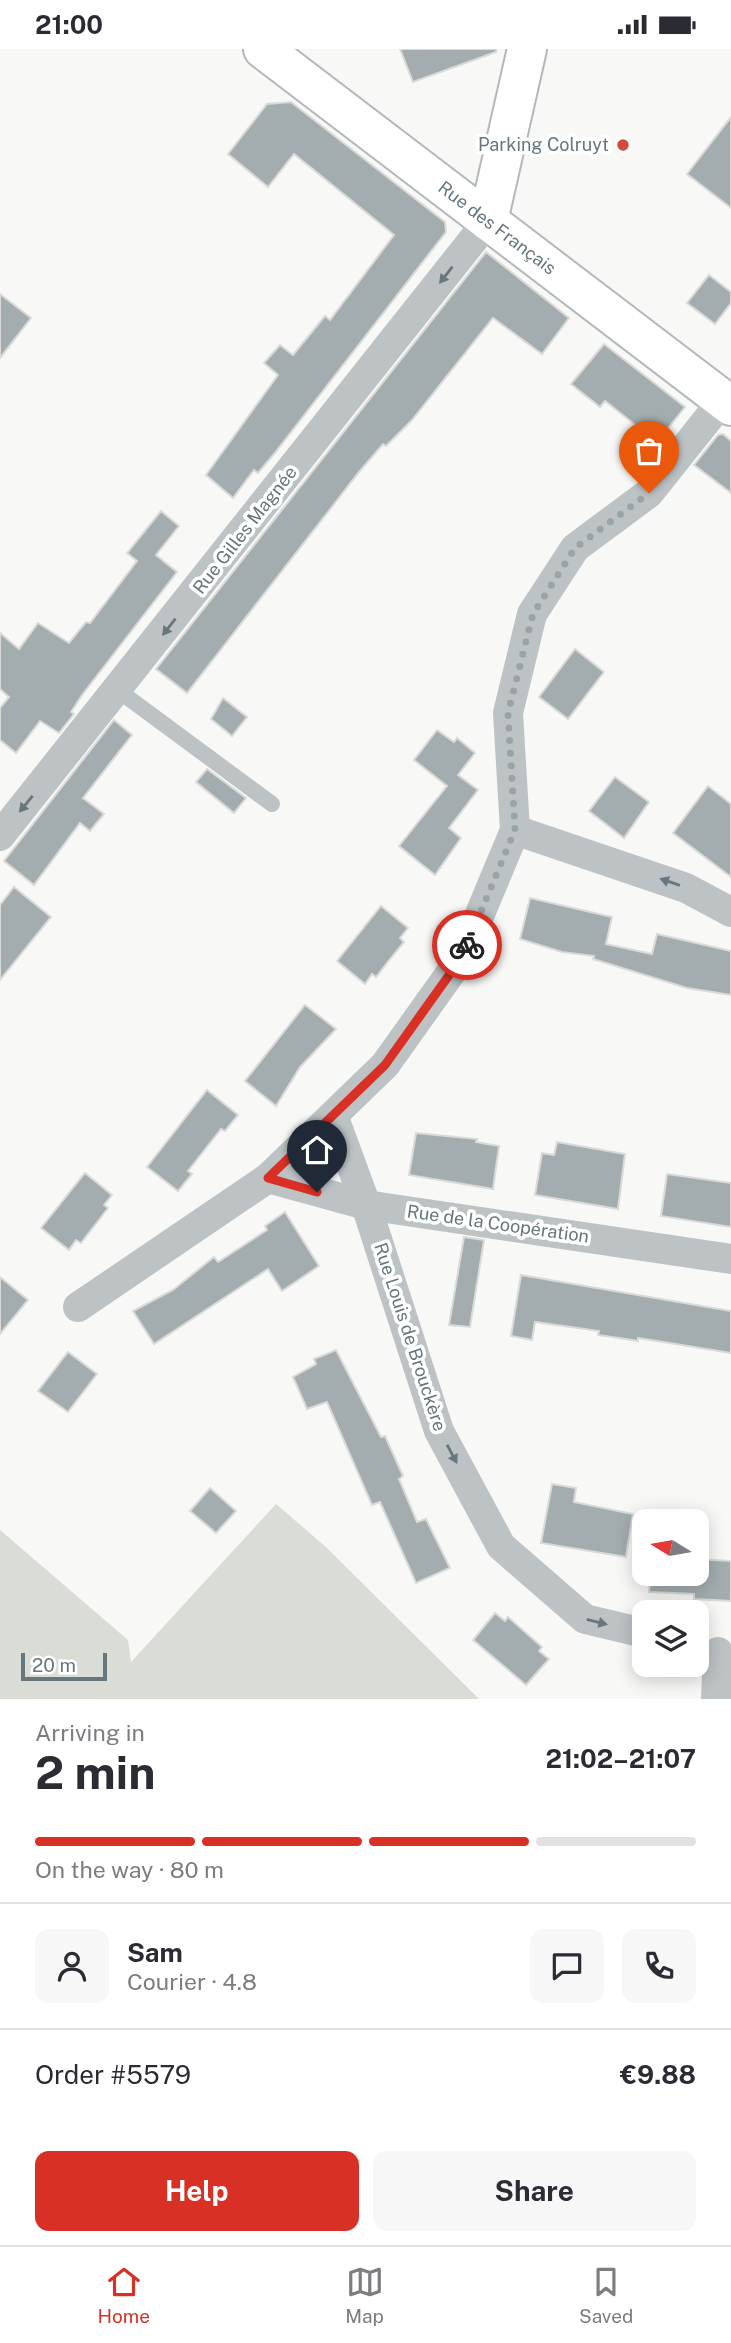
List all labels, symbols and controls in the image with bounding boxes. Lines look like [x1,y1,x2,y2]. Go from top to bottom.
text: 21:00 [35,9,103,40]
place label: Parking Colruyt [478,134,609,155]
marker: Parking Colruyt [615,137,631,153]
street label: Rue des Français [434,177,560,279]
one-way arrow [439,266,454,283]
pin [619,421,679,493]
icon: bag [630,432,668,470]
street label: Rue Gilles Magnée [188,462,301,598]
one-way arrow [162,618,177,635]
one-way arrow [19,795,34,813]
one-way arrow [659,876,680,887]
courier [432,910,502,980]
icon: bike [448,926,486,964]
pin [287,1120,347,1192]
icon: home [298,1131,336,1169]
street label: Rue de la Coopération [406,1200,590,1247]
street label: Rue Louis de Brouckère [370,1240,451,1434]
one-way arrow [445,1445,457,1465]
north arrow [632,1509,709,1585]
map controls [632,1509,709,1677]
button: layers [632,1600,709,1677]
one-way arrow [586,1617,608,1628]
scale bar [21,1650,107,1682]
text: 20 m [32,1654,76,1676]
text: Arriving in [35,1719,145,1746]
text: 21:02–21:07 [545,1743,696,1774]
text: 2 min [35,1745,155,1799]
text: On the way · 80 m [35,1856,224,1883]
button: person [35,1929,109,2003]
button: chat [530,1929,604,2003]
button: phone [622,1929,696,2003]
text: Sam [127,1937,183,1968]
text: Courier · 4.8 [127,1968,257,1995]
text: Order #5579 [35,2059,191,2090]
text: €9.88 [620,2059,696,2090]
button: Help [35,2151,359,2231]
button: Share [373,2151,696,2231]
tab: Home [98,2263,150,2327]
tab: Map [345,2263,384,2327]
tab: Saved [579,2263,633,2327]

